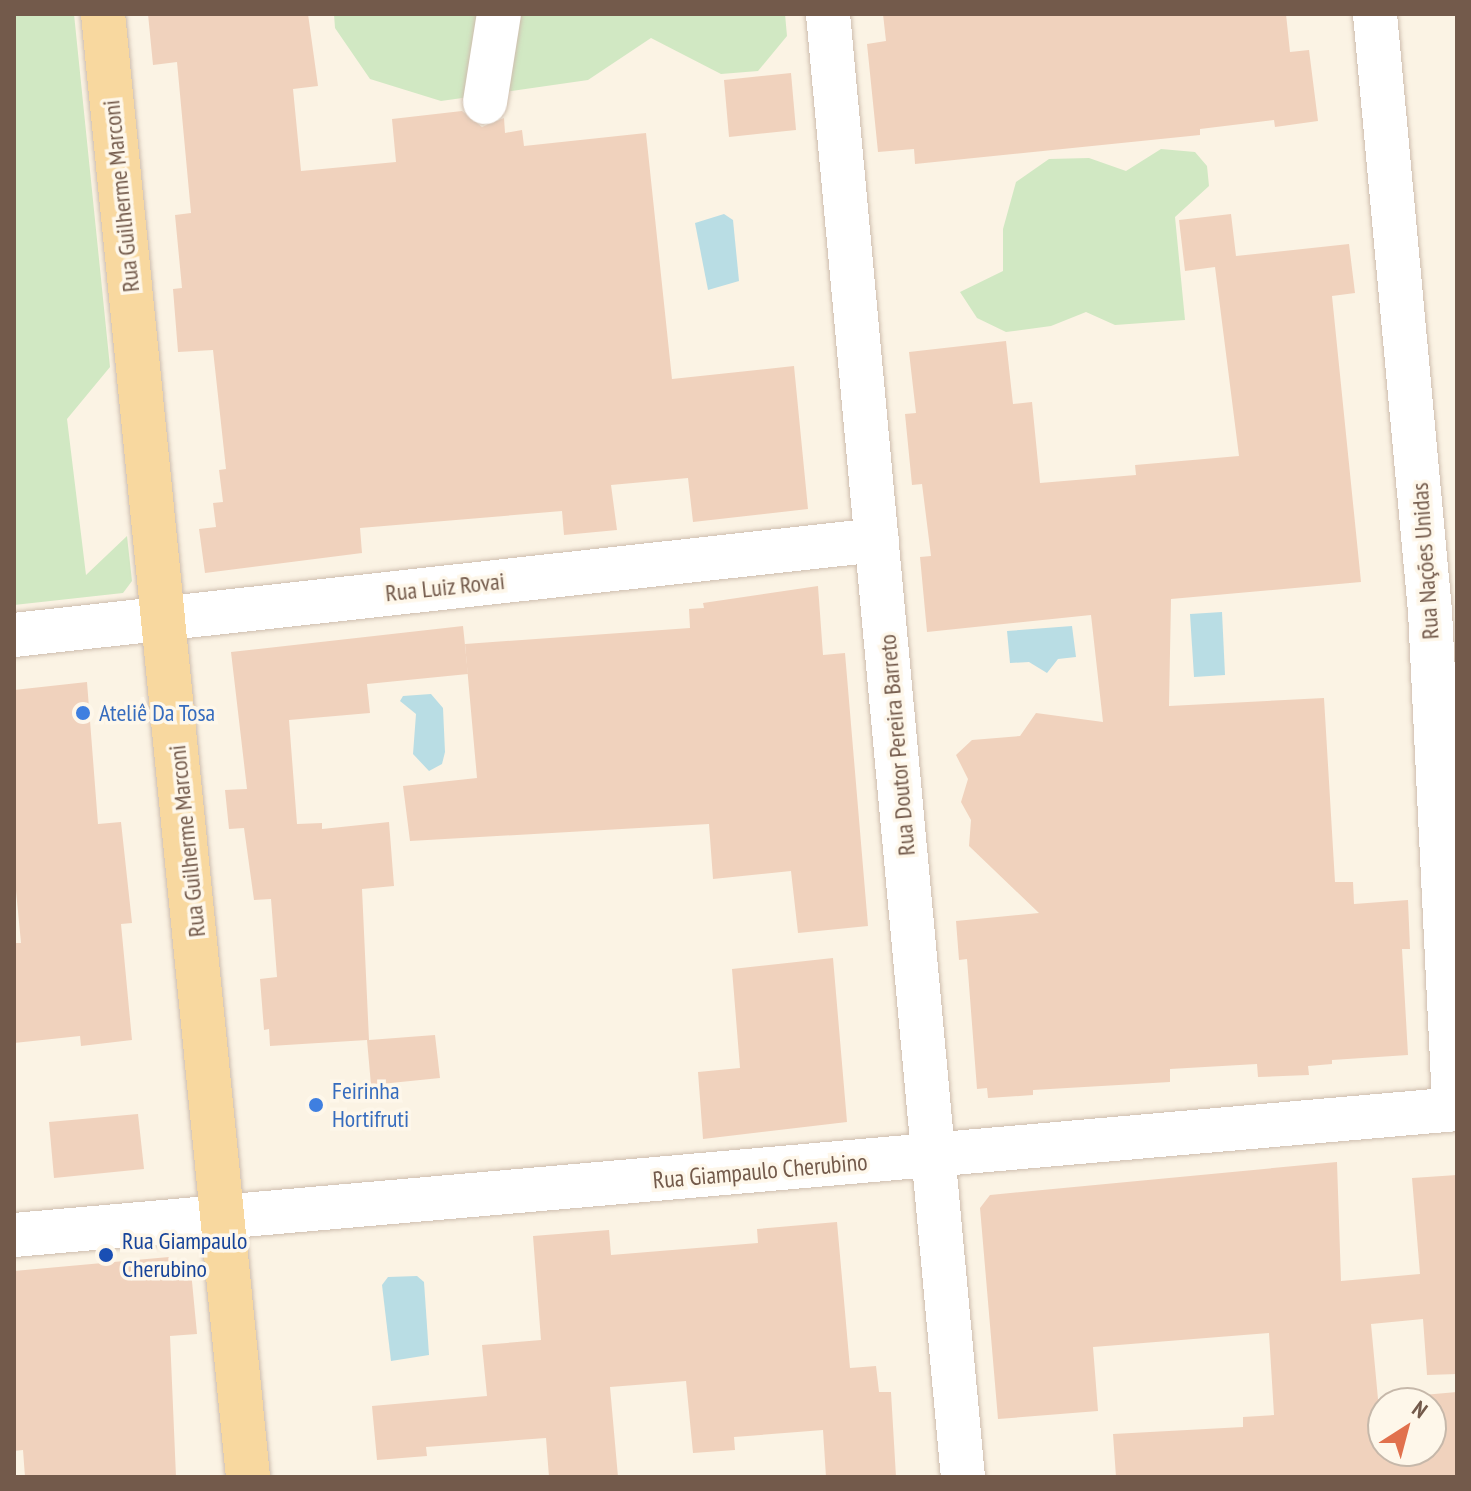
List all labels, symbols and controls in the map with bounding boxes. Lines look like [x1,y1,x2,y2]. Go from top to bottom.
street label: Rua Guilherme Marconi [97,99,145,293]
street label: Rua Nações Unidas [1405,482,1445,640]
street label: Rua Luiz Rovai [384,566,506,608]
street label: Rua Doutor Pereira Barreto [873,633,921,857]
place label: Ateliê Da Tosa [99,699,216,727]
marker: Ateliê Da Tosa [74,704,92,722]
street label: Rua Guilherme Marconi [163,744,211,938]
place label: Feirinha Hortifruti [332,1077,409,1133]
marker: Feirinha Hortifruti [307,1096,325,1114]
street label: Rua Giampaulo Cherubino [651,1147,869,1195]
place label: Rua Giampaulo Cherubino [122,1227,247,1283]
marker: Rua Giampaulo Cherubino [97,1246,115,1264]
north arrow [1367,1387,1447,1467]
text: N [1407,1394,1433,1424]

